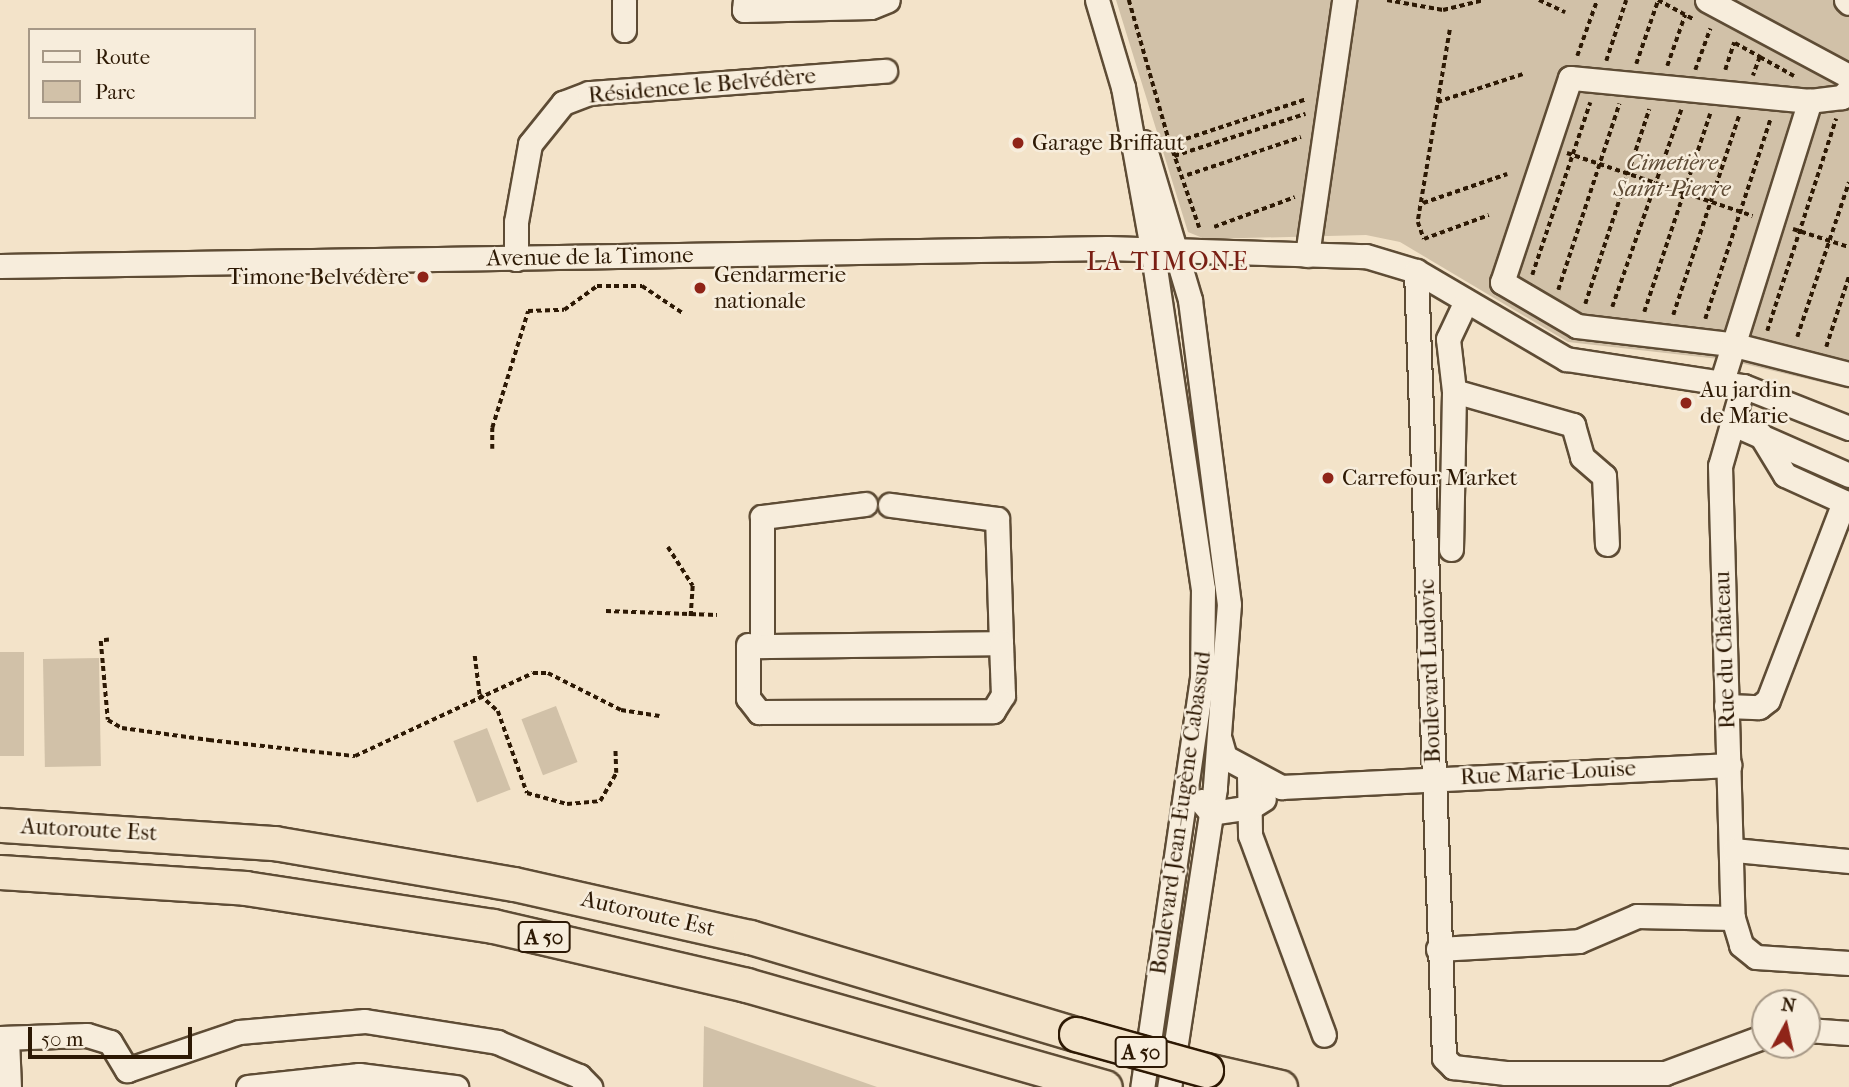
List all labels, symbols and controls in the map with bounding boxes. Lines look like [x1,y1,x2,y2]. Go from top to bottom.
legend [28,28,256,119]
text: Route [95,45,150,69]
street label: Résidence le Belvédère [587,62,817,110]
text: Parc [95,80,135,104]
place label: Garage Briffaut [1032,129,1185,157]
marker: Garage Briffaut [1010,135,1026,151]
park label: Cimetière Saint-Pierre [1614,149,1730,203]
street label: Avenue de la Timone [486,241,694,273]
district label: LA TIMONE [1087,246,1249,278]
place label: Gendarmerie nationale [714,261,846,315]
place label: Timone Belvédère [227,263,409,291]
marker: Timone Belvédère [415,269,431,285]
marker: Gendarmerie nationale [692,280,708,296]
place label: Au jardin de Marie [1700,376,1791,430]
marker: Au jardin de Marie [1678,395,1694,411]
place label: Carrefour Market [1342,464,1518,492]
marker: Carrefour Market [1320,470,1336,486]
street label: Rue du Château [1708,570,1742,730]
street label: Boulevard Ludovic [1413,578,1447,764]
street label: Boulevard Jean-Eugène Cabassud [1145,649,1217,977]
street label: Rue Marie-Louise [1459,755,1637,791]
street label: Autoroute Est [20,813,158,847]
street label: Autoroute Est [578,885,718,943]
road number: A 50 [516,920,572,954]
north arrow [1751,989,1821,1059]
text: N [1780,993,1797,1017]
scale bar [32,1014,196,1058]
text: 50 m [41,1027,84,1051]
road number: A 50 [1113,1034,1169,1070]

